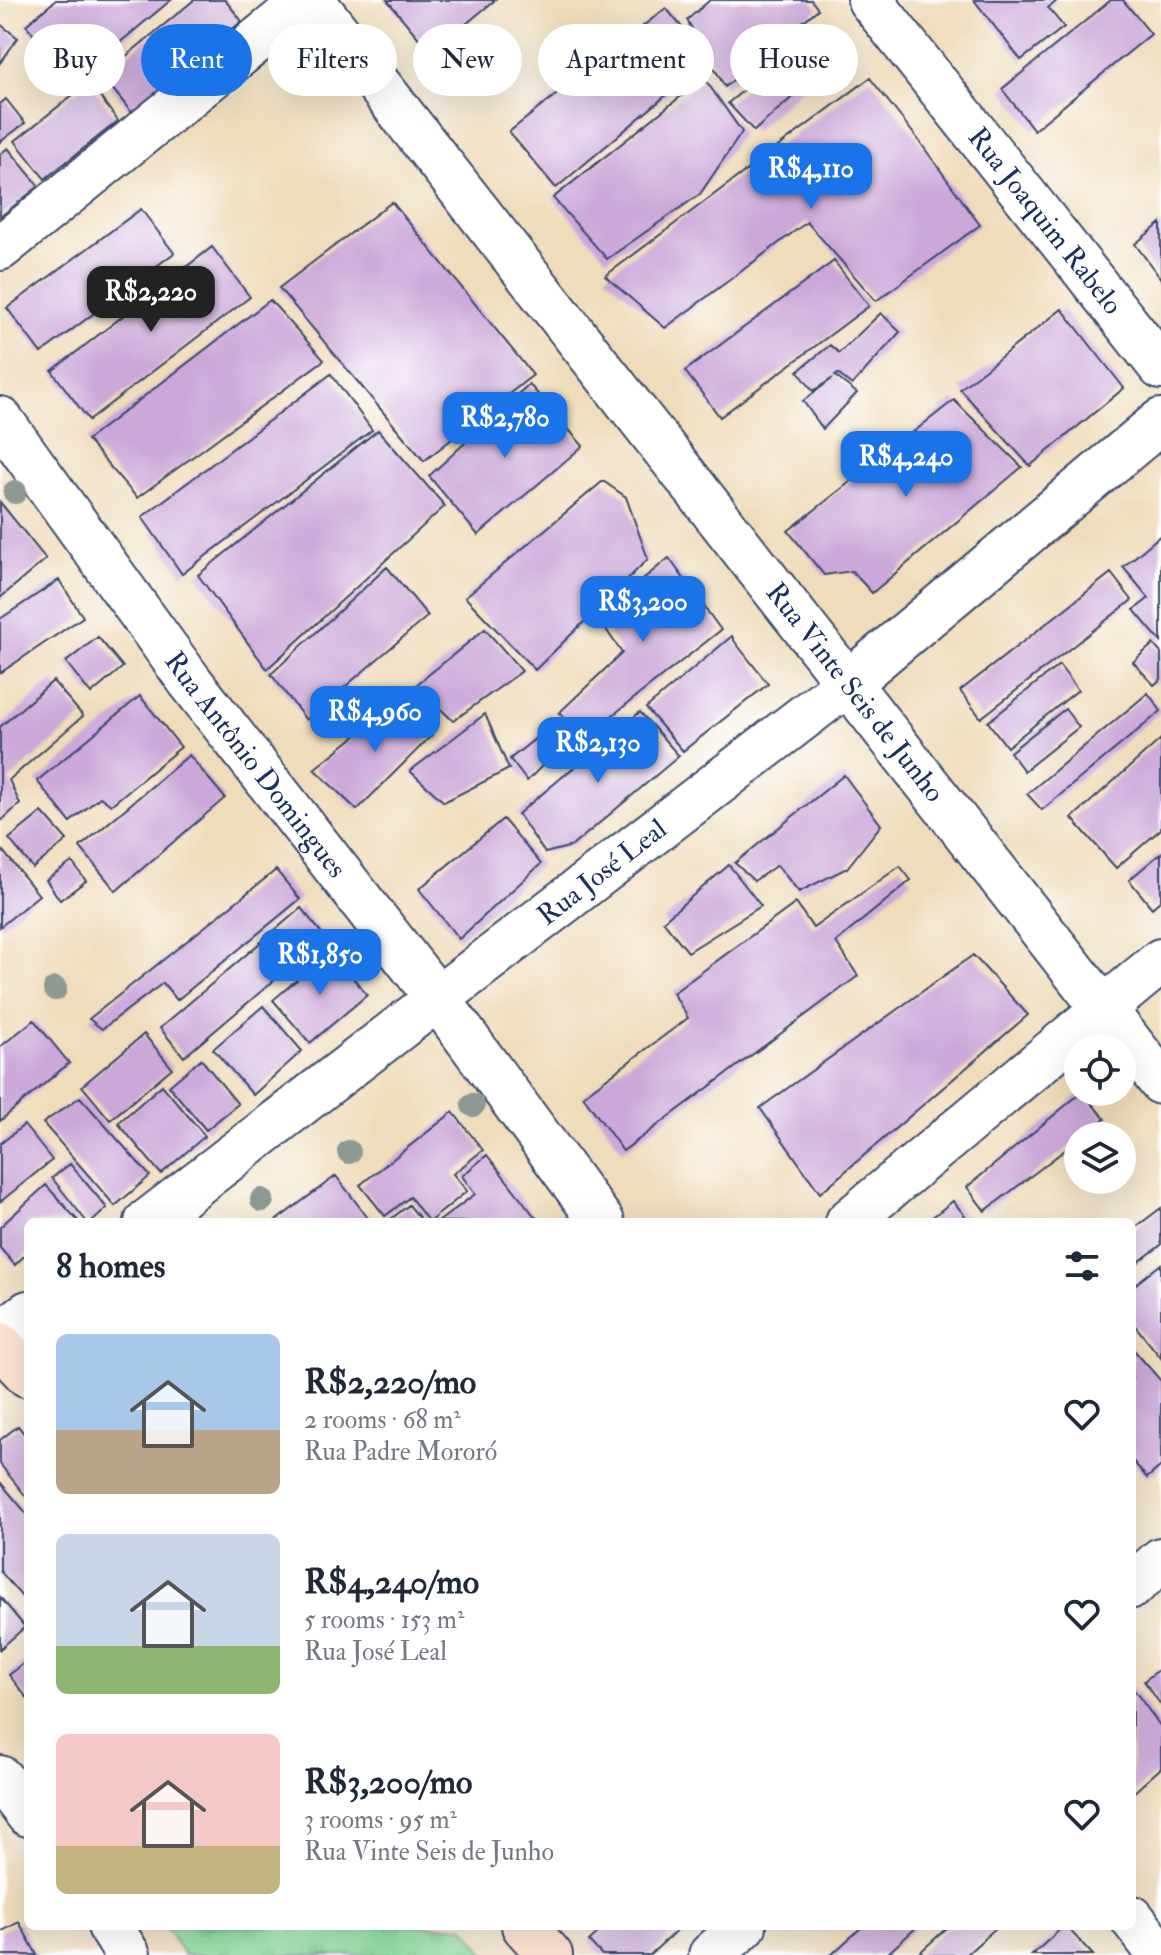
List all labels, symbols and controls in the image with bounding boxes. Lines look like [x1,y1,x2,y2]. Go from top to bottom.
chip: Buy [24,24,125,96]
chip: Rent [141,24,252,96]
chip: Filters [268,24,397,96]
chip: New [413,24,522,96]
chip: Apartment [538,24,714,96]
chip: House [730,24,858,96]
street label: Rua Joaquim Rabelo [960,120,1130,322]
pin: R$4,110 [737,143,885,211]
text: R$4,110 [768,153,854,185]
pin: R$2,220 [77,266,225,334]
text: R$2,220 [105,276,197,308]
pin: R$2,780 [431,392,579,460]
text: R$2,780 [460,402,550,434]
pin: R$4,240 [832,431,980,499]
text: R$4,240 [859,441,953,473]
pin: R$3,200 [569,576,717,644]
street label: Rua Vinte Seis de Junho [758,576,952,809]
text: R$3,200 [598,586,688,618]
street label: Rua Antônio Domingues [157,645,354,885]
pin: R$4,960 [301,686,449,754]
text: R$4,960 [328,696,422,728]
pin: R$2,130 [524,717,672,785]
text: R$2,130 [555,727,641,759]
street label: Rua José Leal [530,811,674,933]
pin: R$1,850 [246,929,394,997]
text: R$1,850 [277,939,363,971]
map controls [1064,1034,1136,1194]
button: locate [1064,1034,1136,1106]
button: layers [1064,1122,1136,1194]
icon: filters [1060,1244,1104,1288]
text: 8 homes [56,1245,165,1288]
text: R$2,220/mo [304,1361,476,1404]
icon: home [120,1366,216,1462]
icon: heart [1060,1392,1104,1436]
text: 2 rooms · 68 m² [304,1404,461,1436]
text: Rua Padre Mororó [304,1436,497,1468]
text: R$4,240/mo [304,1561,479,1604]
icon: home [120,1566,216,1662]
icon: heart [1060,1592,1104,1636]
text: 5 rooms · 153 m² [304,1604,464,1636]
text: Rua José Leal [304,1636,447,1668]
text: R$3,200/mo [304,1761,472,1804]
icon: home [120,1766,216,1862]
icon: heart [1060,1792,1104,1836]
text: 3 rooms · 95 m² [304,1804,457,1836]
text: Rua Vinte Seis de Junho [304,1836,554,1868]

